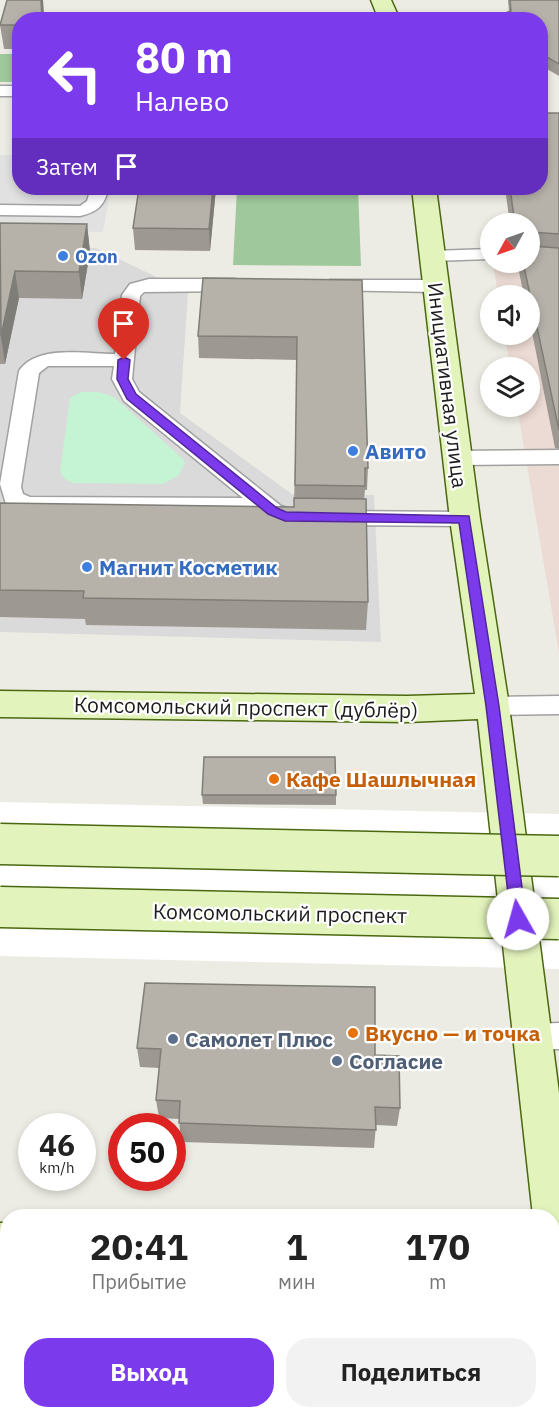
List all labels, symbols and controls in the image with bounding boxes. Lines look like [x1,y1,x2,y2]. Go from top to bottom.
text: 80 m [135,30,233,85]
icon: left [36,36,114,114]
text: Налево [135,83,229,118]
icon: arrive [110,150,143,183]
text: Затем [36,152,98,181]
north arrow [480,213,540,273]
map controls [480,213,540,417]
place label: Ozon [75,245,118,268]
marker: Ozon [56,249,70,263]
street label: Инициативная улица [421,280,475,490]
button: sound [480,285,540,345]
pin [98,298,149,360]
icon: arrive [107,307,140,340]
button: layers [480,357,540,417]
place label: Авито [365,437,427,465]
marker: Авито [346,444,360,458]
place label: Магнит Косметик [99,553,278,581]
marker: Магнит Косметик [80,560,94,574]
street label: Комсомольский проспект (дублёр) [74,690,418,724]
place label: Кафе Шашлычная [286,765,476,793]
marker: Кафе Шашлычная [267,772,281,786]
position arrow [486,887,550,951]
street label: Комсомольский проспект [153,897,407,929]
place label: Вкусно — и точка [365,1019,541,1047]
place label: Самолет Плюс [185,1025,333,1053]
marker: Вкусно — и точка [346,1026,360,1040]
marker: Самолет Плюс [166,1032,180,1046]
place label: Согласие [349,1047,443,1075]
marker: Согласие [330,1054,344,1068]
speed limit sign: 50 [108,1113,186,1191]
text: 46 [39,1125,75,1164]
text: km/h [39,1158,75,1177]
text: 20:41 [90,1223,188,1270]
text: 1 [286,1223,308,1270]
text: 170 [405,1223,470,1270]
text: Прибытие [91,1268,187,1295]
text: мин [278,1268,315,1295]
text: m [429,1268,446,1295]
button: Выход [24,1338,274,1407]
button: Поделиться [286,1338,536,1407]

